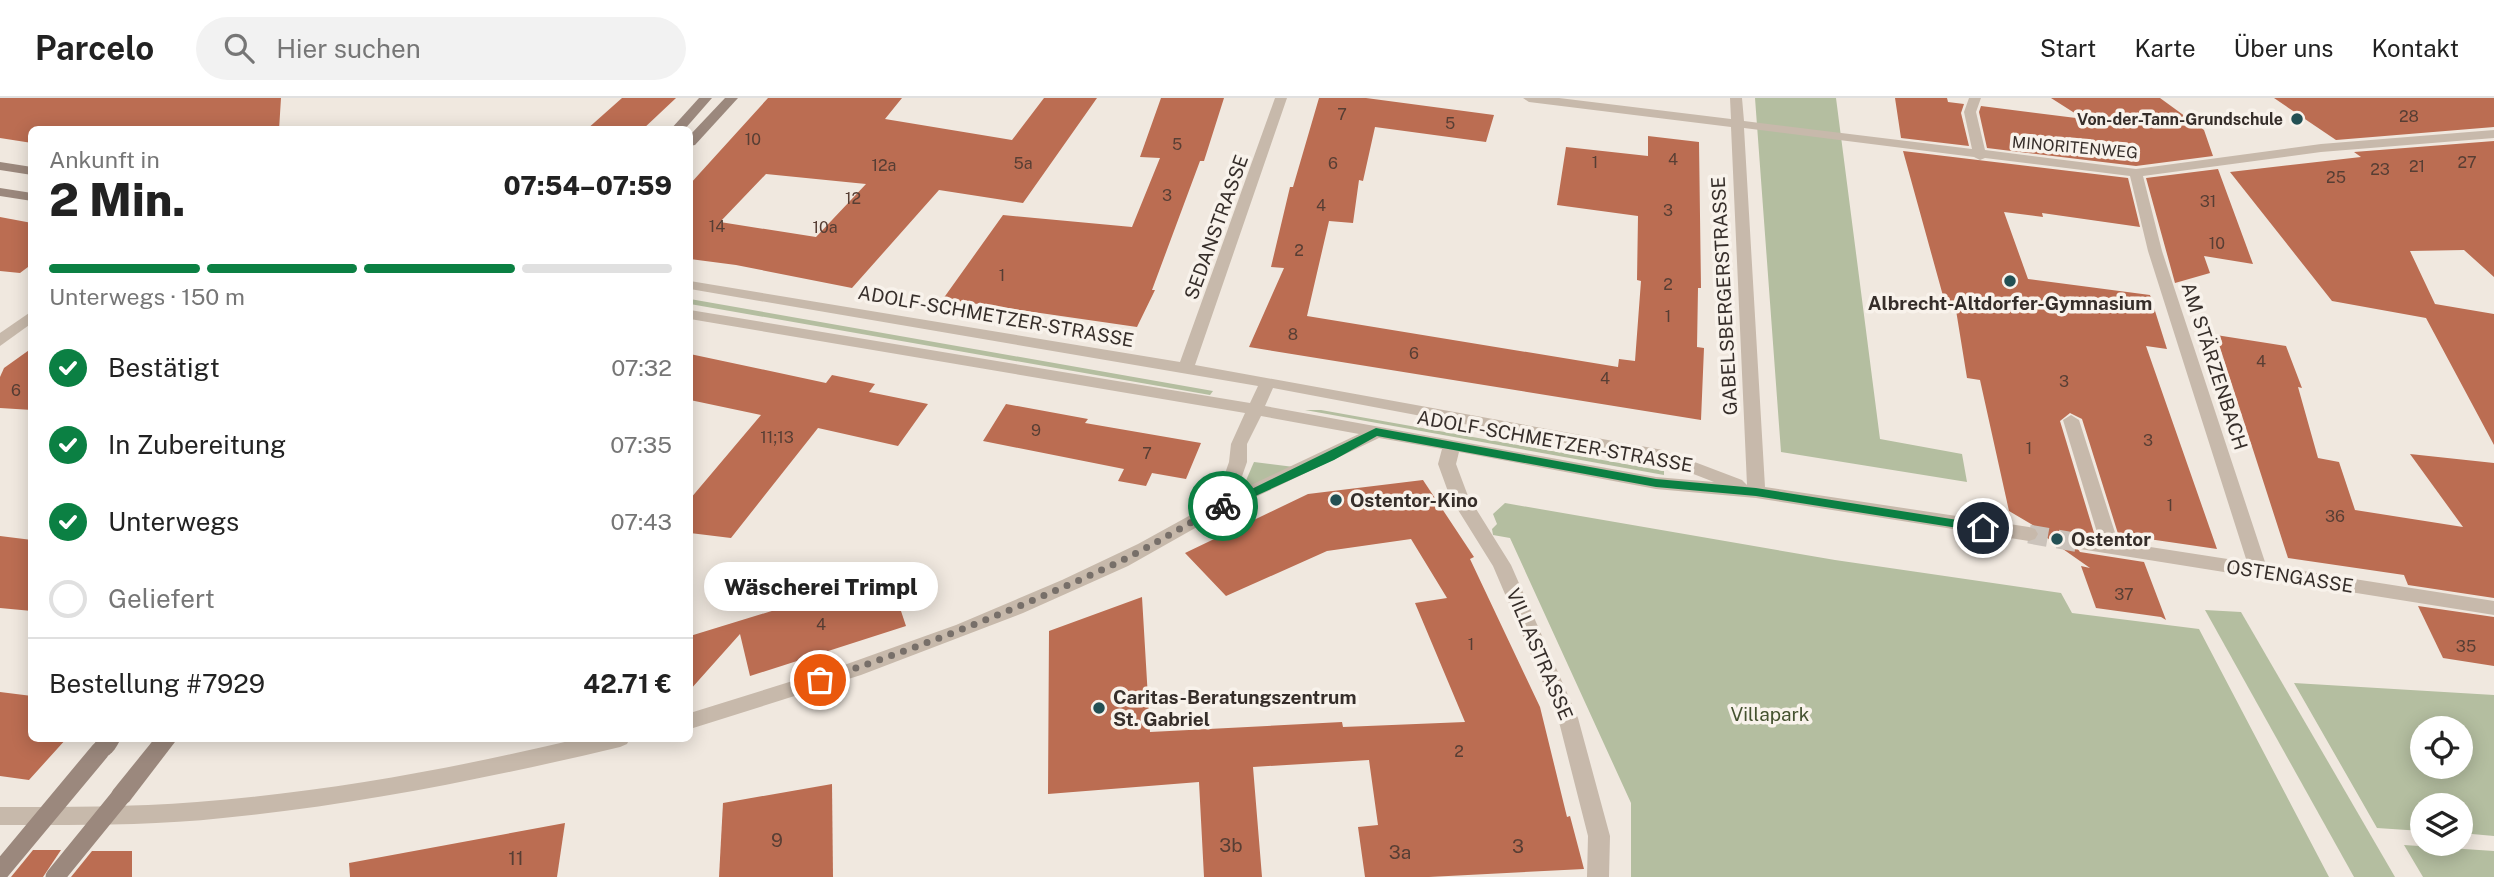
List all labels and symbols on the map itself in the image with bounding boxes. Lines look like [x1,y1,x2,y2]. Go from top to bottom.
house number: 7 [1337,105,1347,124]
house number: 28 [2399,107,2419,126]
place label: Von-der-Tann-Grundschule [2077,110,2283,129]
marker: Von-der-Tann-Grundschule [2289,111,2305,127]
house number: 5 [1445,114,1455,133]
house number: 10 [745,130,761,149]
street label: MINORITENWEG [2011,133,2139,162]
house number: 5 [1172,135,1182,154]
house number: 4 [1668,150,1678,169]
street label: SEDANSTRASSE [1180,152,1252,302]
house number: 1 [1592,153,1598,172]
house number: 27 [2457,153,2477,172]
house number: 5a [1013,154,1033,173]
house number: 6 [1328,154,1338,173]
house number: 12a [872,156,896,175]
house number: 21 [2409,157,2425,176]
house number: 23 [2370,160,2390,179]
house number: 25 [2326,168,2346,187]
street label: GABELSBERGERSTRASSE [1707,176,1741,416]
house number: 3 [1162,186,1172,205]
house number: 12 [845,189,861,208]
house number: 31 [2200,192,2216,211]
house number: 4 [1316,196,1326,215]
house number: 3 [1663,201,1673,220]
house number: 14 [709,217,725,236]
house number: 10a [812,218,838,237]
house number: 10 [2209,234,2225,253]
house number: 2 [1294,241,1304,260]
house number: 1 [999,266,1005,285]
marker: Albrecht-Altdorfer-Gymnasium [2002,273,2018,289]
house number: 2 [1663,275,1673,294]
street label: AM STÄRZENBACH [2178,280,2252,452]
street label: ADOLF-SCHMETZER-STRASSE [856,281,1136,351]
place label: Albrecht-Altdorfer-Gymnasium [1868,292,2152,314]
house number: 1 [1665,307,1671,326]
house number: 8 [1288,325,1298,344]
house number: 6 [1409,344,1419,363]
house number: 4 [2256,352,2266,371]
house number: 4 [1600,369,1610,388]
house number: 3 [2059,372,2069,391]
house number: 6 [11,381,21,400]
street label: ADOLF-SCHMETZER-STRASSE [1415,406,1695,476]
house number: 9 [1031,421,1041,440]
house number: 11;13 [760,428,794,447]
house number: 3 [2143,431,2153,450]
house number: 1 [2026,439,2032,458]
house number: 7 [1142,444,1152,463]
courier [1188,471,1258,541]
place label: Ostentor-Kino [1350,489,1478,511]
marker: Ostentor-Kino [1328,492,1344,508]
house number: 1 [2167,496,2173,515]
pin [1953,498,2013,558]
house number: 36 [2325,507,2345,526]
place label: Ostentor [2071,528,2151,550]
marker: Ostentor [2049,531,2065,547]
street label: OSTENGASSE [2225,555,2355,597]
callout: Wäscherei Trimpl [703,561,937,610]
street label: VILLASTRASSE [1502,585,1578,723]
house number: 37 [2114,585,2134,604]
house number: 4 [816,615,826,634]
house number: 1 [1468,635,1474,654]
house number: 35 [2456,637,2476,656]
pin [790,650,850,710]
place label: Caritas-Beratungszentrum St. Gabriel [1113,686,1357,730]
marker: Caritas-Beratungszentrum St. Gabriel [1091,700,1107,716]
park label: Villapark [1730,703,1810,725]
house number: 2 [1454,742,1464,761]
house number: 9 [771,829,783,851]
house number: 3b [1219,834,1243,856]
house number: 3 [1512,835,1524,857]
house number: 3a [1389,841,1411,863]
house number: 11 [508,847,524,869]

